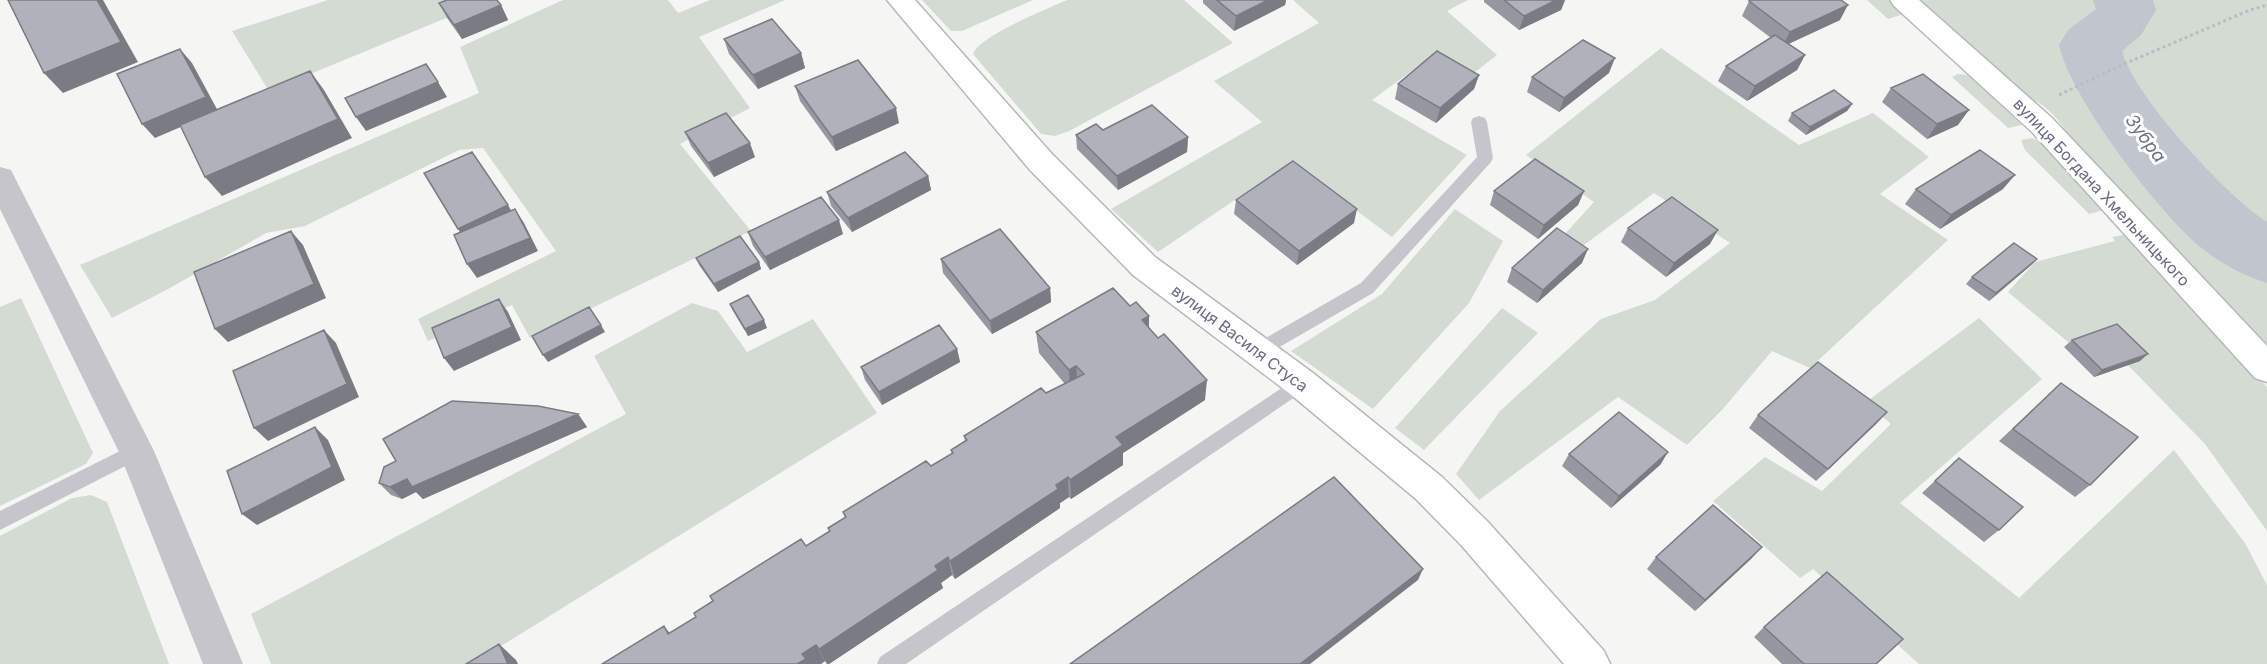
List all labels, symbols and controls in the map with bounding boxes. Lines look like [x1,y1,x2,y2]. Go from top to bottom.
street label: вулиця Богдана Хмельницького [2009,94,2195,290]
water label: Зубра [2122,110,2170,166]
street label: вулиця Василя Стуса [1168,280,1312,396]

